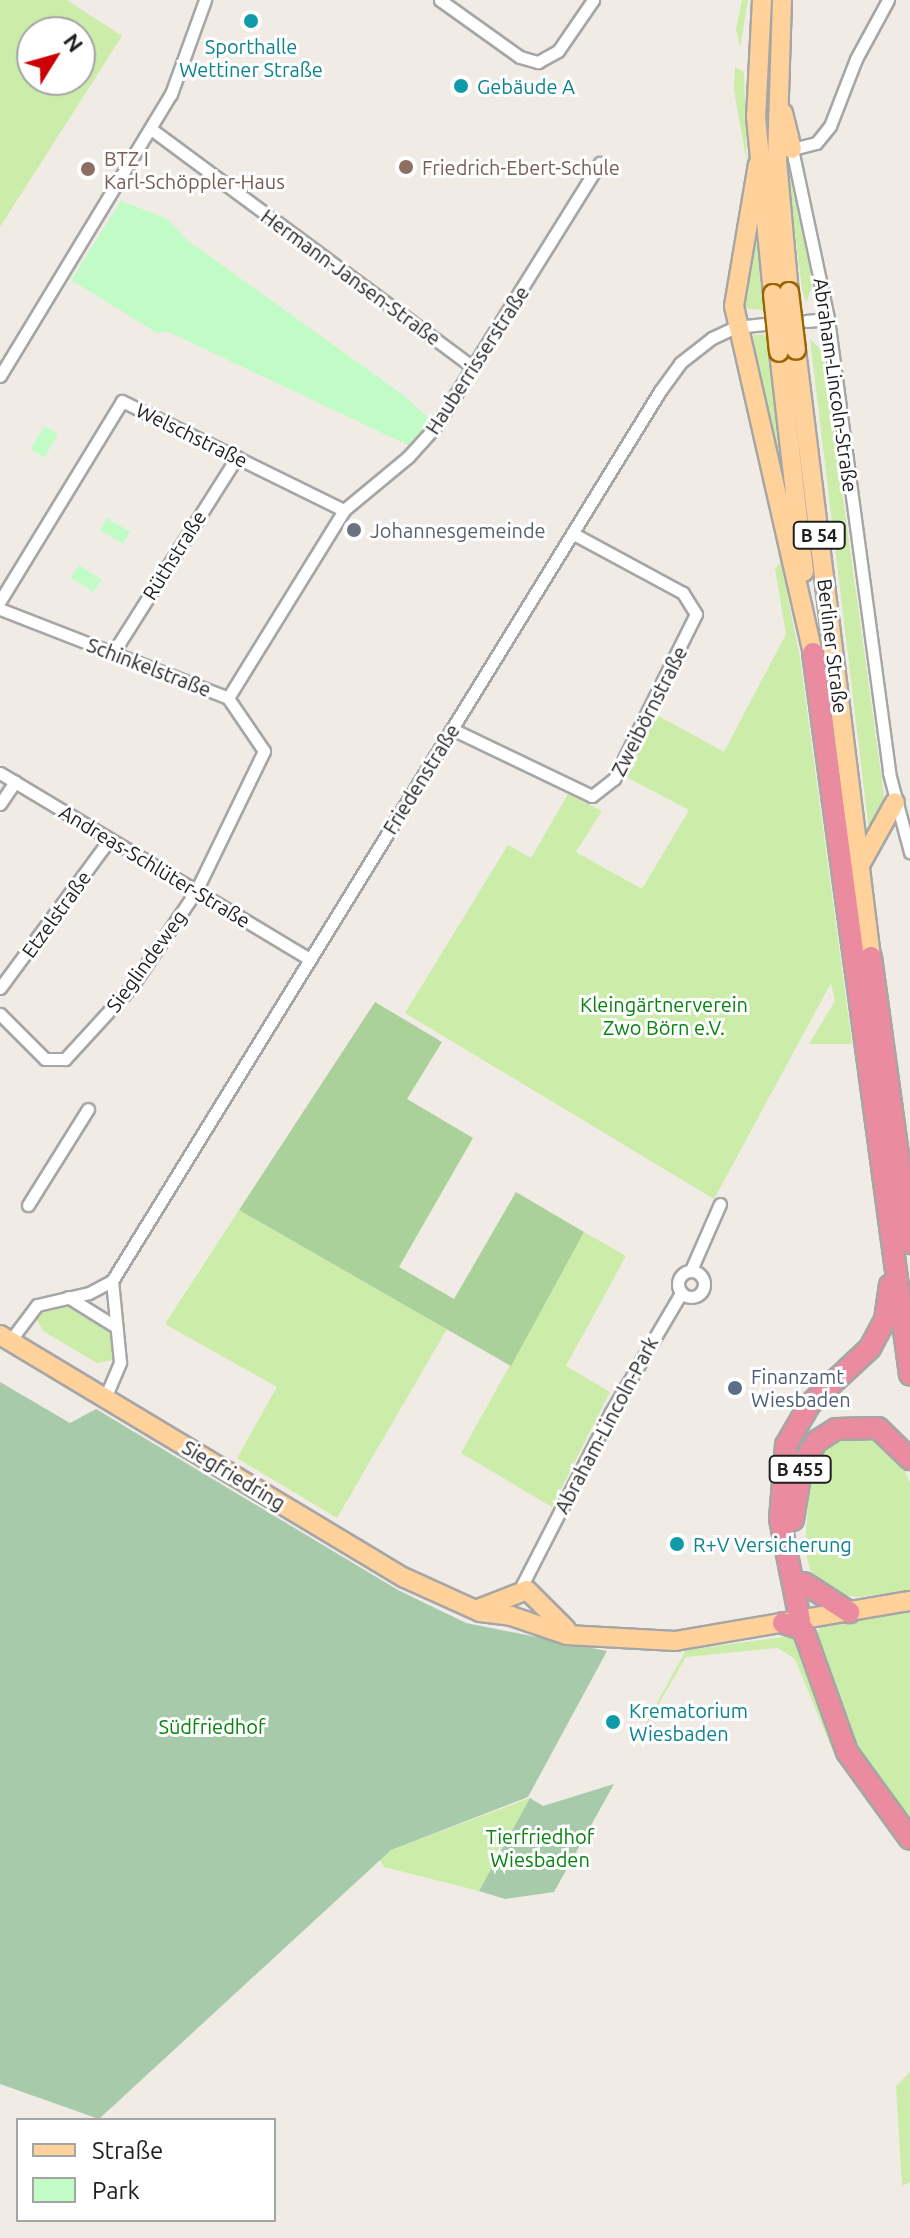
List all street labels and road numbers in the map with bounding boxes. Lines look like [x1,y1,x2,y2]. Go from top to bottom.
street label: Hermann-Jansen-Straße [257,204,445,350]
street label: Abraham-Lincoln-Straße [809,276,863,494]
street label: Hauberrisserstraße [420,281,534,439]
street label: Welschstraße [132,398,252,472]
street label: Rüthstraße [137,506,211,604]
road number: B 54 [791,521,847,549]
street label: Berliner Straße [813,577,853,715]
street label: Schinkelstraße [84,632,214,702]
street label: Zweibörnstraße [606,642,692,780]
street label: Friedenstraße [378,720,464,838]
street label: Andreas-Schlüter-Straße [55,799,255,933]
street label: Etzelstraße [16,866,96,962]
street label: Sieglindeweg [101,905,191,1017]
street label: Abraham-Lincoln-Park [549,1332,663,1518]
street label: Siegfriedring [178,1435,290,1515]
road number: B 455 [768,1455,832,1483]

